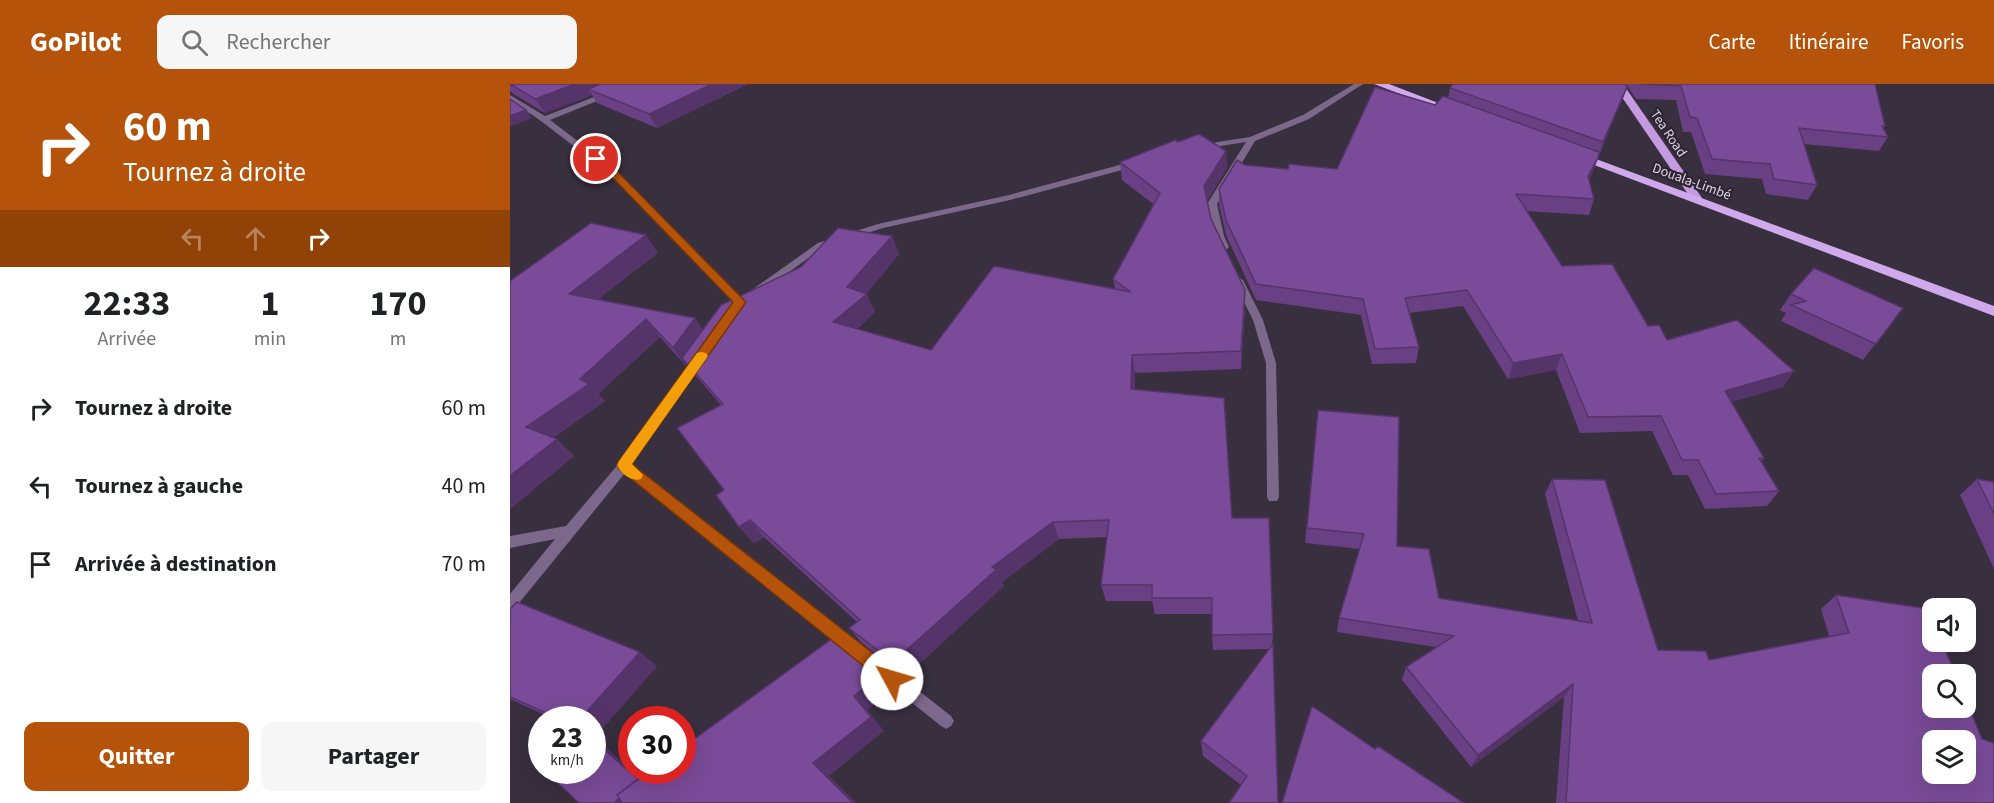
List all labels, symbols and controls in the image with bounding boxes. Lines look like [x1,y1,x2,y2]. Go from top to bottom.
search box [157,15,577,69]
text: GoPilot [30,22,121,62]
icon: search [178,26,211,59]
text: Rechercher [226,26,330,58]
text: Carte [1709,27,1756,57]
text: Itinéraire [1789,27,1868,57]
text: Favoris [1901,27,1964,57]
text: 60 m [123,97,212,157]
street label: Tea Road [1645,106,1691,161]
icon: right [24,108,102,186]
pin [570,133,621,184]
icon: arrive [579,142,612,175]
text: Tournez à droite [123,153,306,192]
street label: Douala-Limbé [1650,158,1734,205]
icon: left [176,222,209,255]
icon: ahead [239,222,272,255]
icon: right [302,222,335,255]
text: 22:33 [83,278,170,329]
text: 1 [260,278,279,329]
text: 170 [370,278,427,329]
text: Arrivée [97,325,156,353]
text: min [254,325,286,353]
text: m [390,325,406,353]
icon: right [24,392,57,425]
text: Tournez à droite [75,392,232,424]
text: 60 m [441,392,486,424]
icon: left [24,470,57,503]
text: Tournez à gauche [75,470,243,502]
text: 40 m [441,470,486,502]
icon: arrive [24,548,57,581]
text: Arrivée à destination [75,548,277,580]
text: 70 m [441,548,486,580]
map controls [1922,598,1976,784]
button: sound [1922,598,1976,652]
position arrow [860,647,924,711]
button: search [1922,664,1976,718]
speed limit sign: 30 [618,706,696,784]
text: 23 [551,716,583,759]
button: Quitter [24,722,249,791]
button: Partager [261,722,486,791]
button: layers [1922,730,1976,784]
text: km/h [550,750,584,771]

